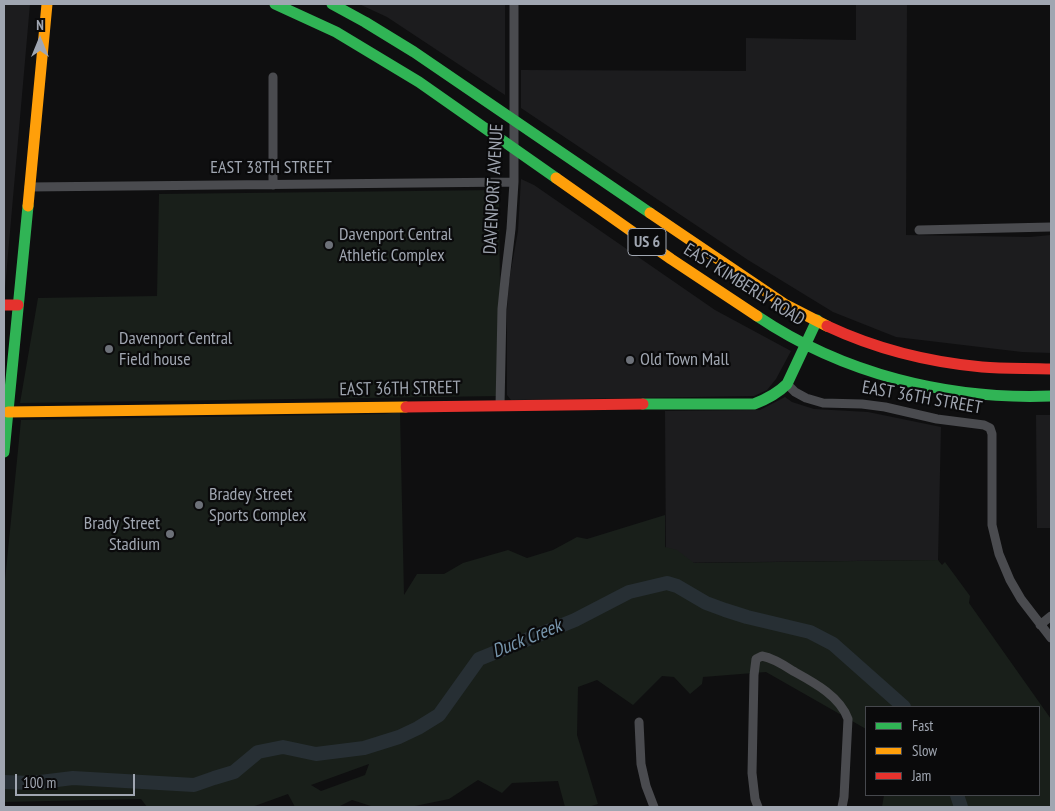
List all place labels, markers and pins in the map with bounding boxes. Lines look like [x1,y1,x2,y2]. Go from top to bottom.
place label: Davenport Central Athletic Complex [339,224,452,266]
marker: Davenport Central Athletic Complex [323,239,335,251]
place label: Davenport Central Field house [119,328,232,370]
marker: Davenport Central Field house [103,343,115,355]
place label: Old Town Mall [640,349,729,371]
marker: Old Town Mall [624,354,636,366]
place label: Bradey Street Sports Complex [209,484,306,526]
marker: Bradey Street Sports Complex [193,499,205,511]
place label: Brady Street Stadium [84,513,160,556]
marker: Brady Street Stadium [164,528,176,540]

